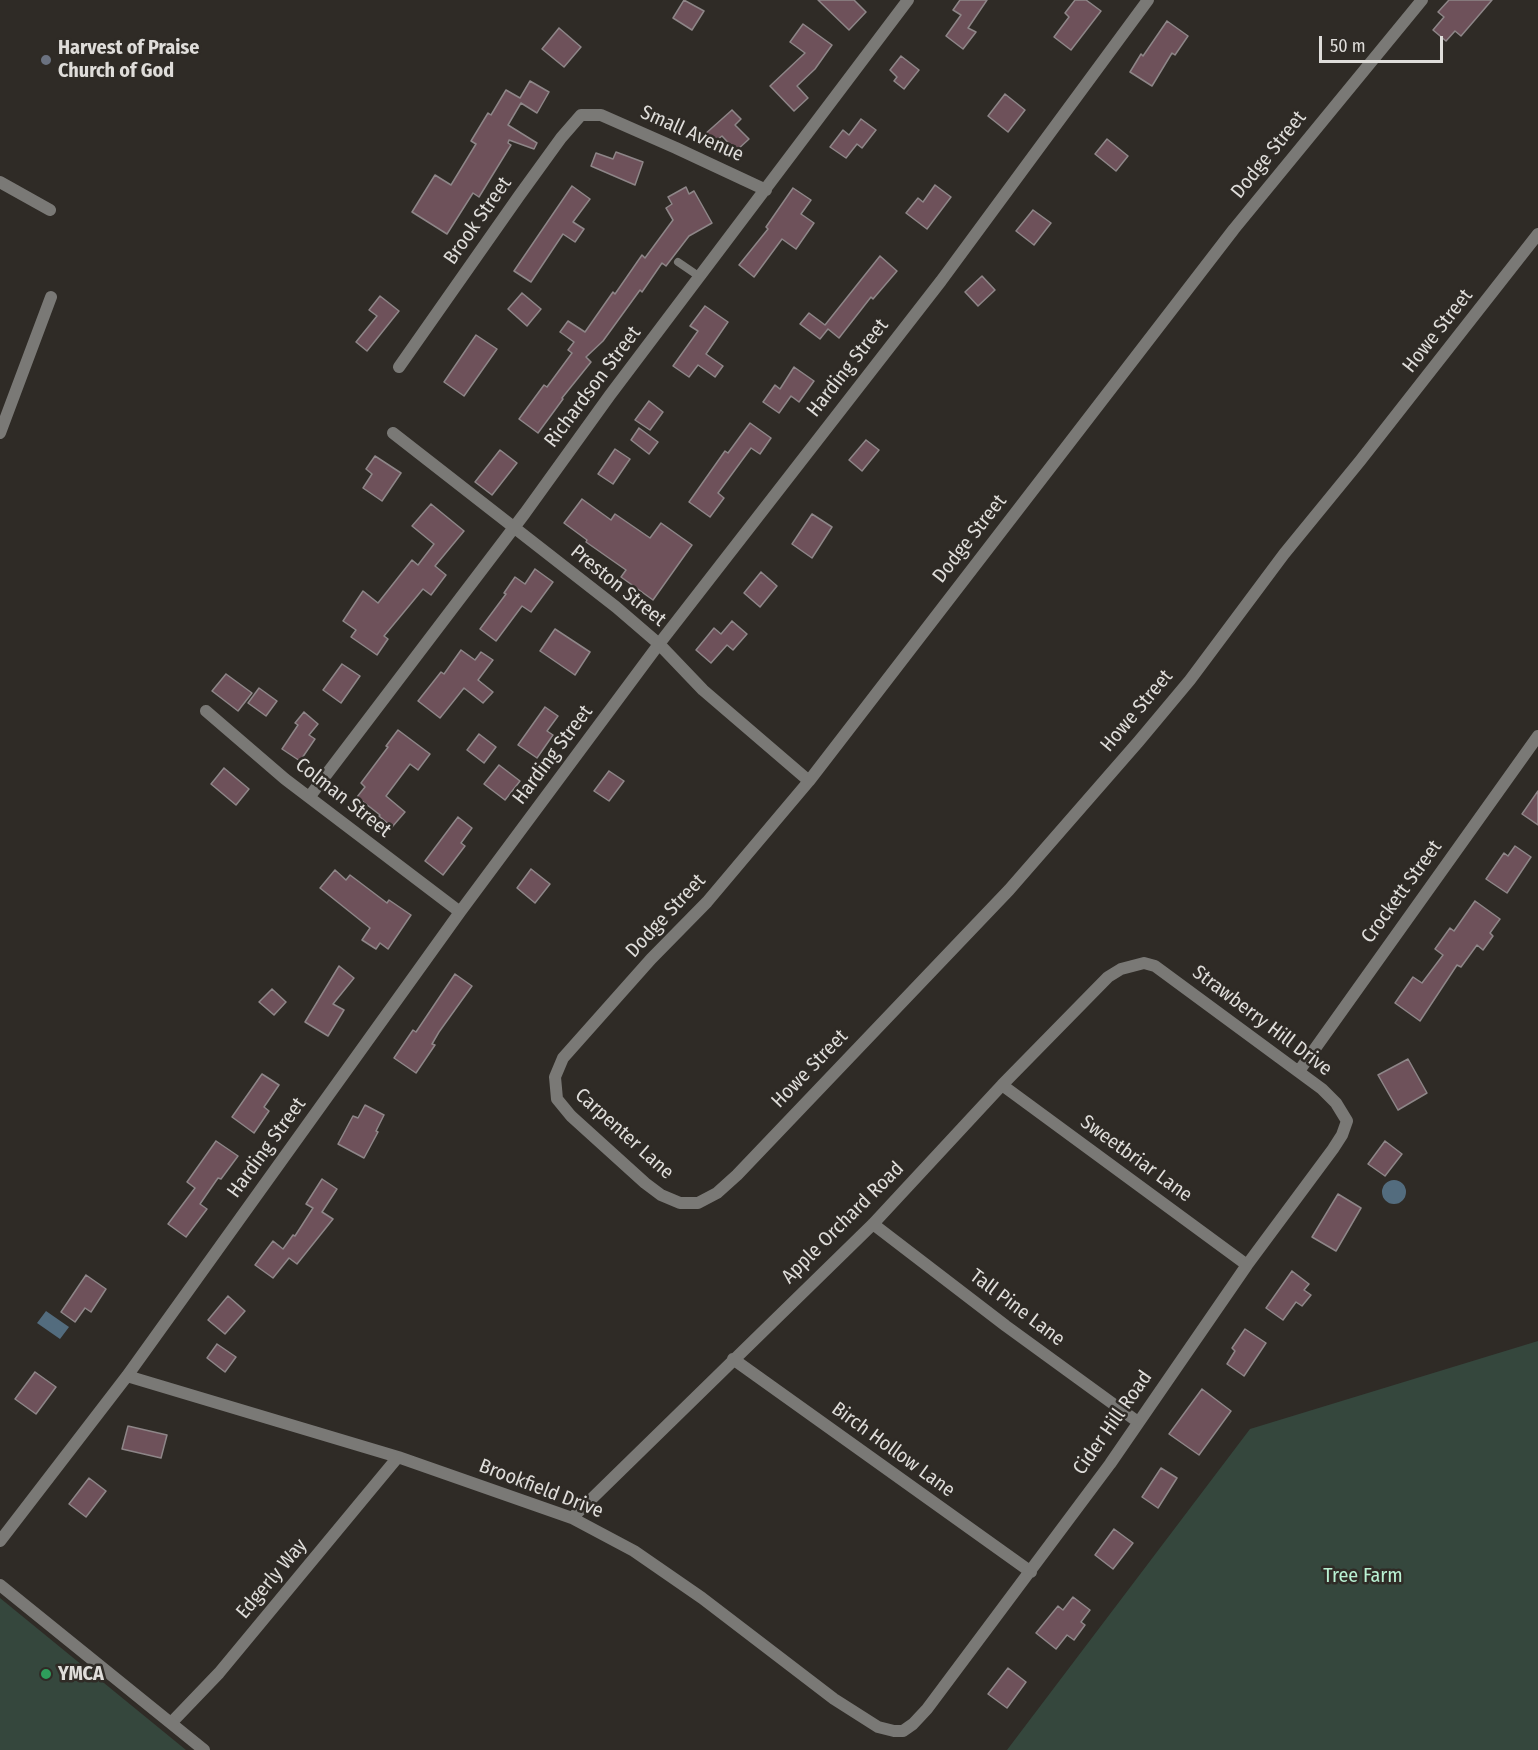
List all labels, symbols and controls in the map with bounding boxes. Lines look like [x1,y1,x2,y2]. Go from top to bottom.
scale bar [1322,24,1446,62]
text: 50 m [1330,35,1366,57]
place label: Harvest of Praise Church of God [58,36,199,83]
marker: Harvest of Praise Church of God [39,53,53,67]
street label: Small Avenue [637,101,747,167]
street label: Dodge Street [1226,106,1312,204]
street label: Brook Street [439,173,517,269]
street label: Howe Street [1398,284,1478,378]
street label: Harding Street [802,314,894,422]
street label: Richardson Street [540,322,646,452]
street label: Dodge Street [928,490,1012,588]
street label: Preston Street [565,540,671,632]
street label: Howe Street [1096,665,1178,757]
street label: Harding Street [508,701,598,809]
street label: Colman Street [290,753,396,843]
street label: Crockett Street [1357,836,1447,948]
street label: Dodge Street [621,869,711,963]
street label: Strawberry Hill Drive [1188,961,1336,1081]
street label: Howe Street [767,1025,853,1113]
street label: Carpenter Lane [570,1083,678,1185]
street label: Harding Street [223,1093,311,1203]
street label: Sweetbriar Lane [1075,1110,1197,1208]
street label: Apple Orchard Road [777,1157,909,1289]
street label: Tall Pine Lane [965,1265,1069,1351]
street label: Cider Hill Road [1068,1366,1158,1480]
street label: Birch Hollow Lane [827,1397,959,1503]
street label: Brookfield Drive [476,1454,606,1524]
street label: Edgerly Way [232,1534,312,1624]
park label: Tree Farm [1323,1564,1403,1588]
place label: YMCA [58,1662,104,1686]
marker: YMCA [39,1667,53,1681]

